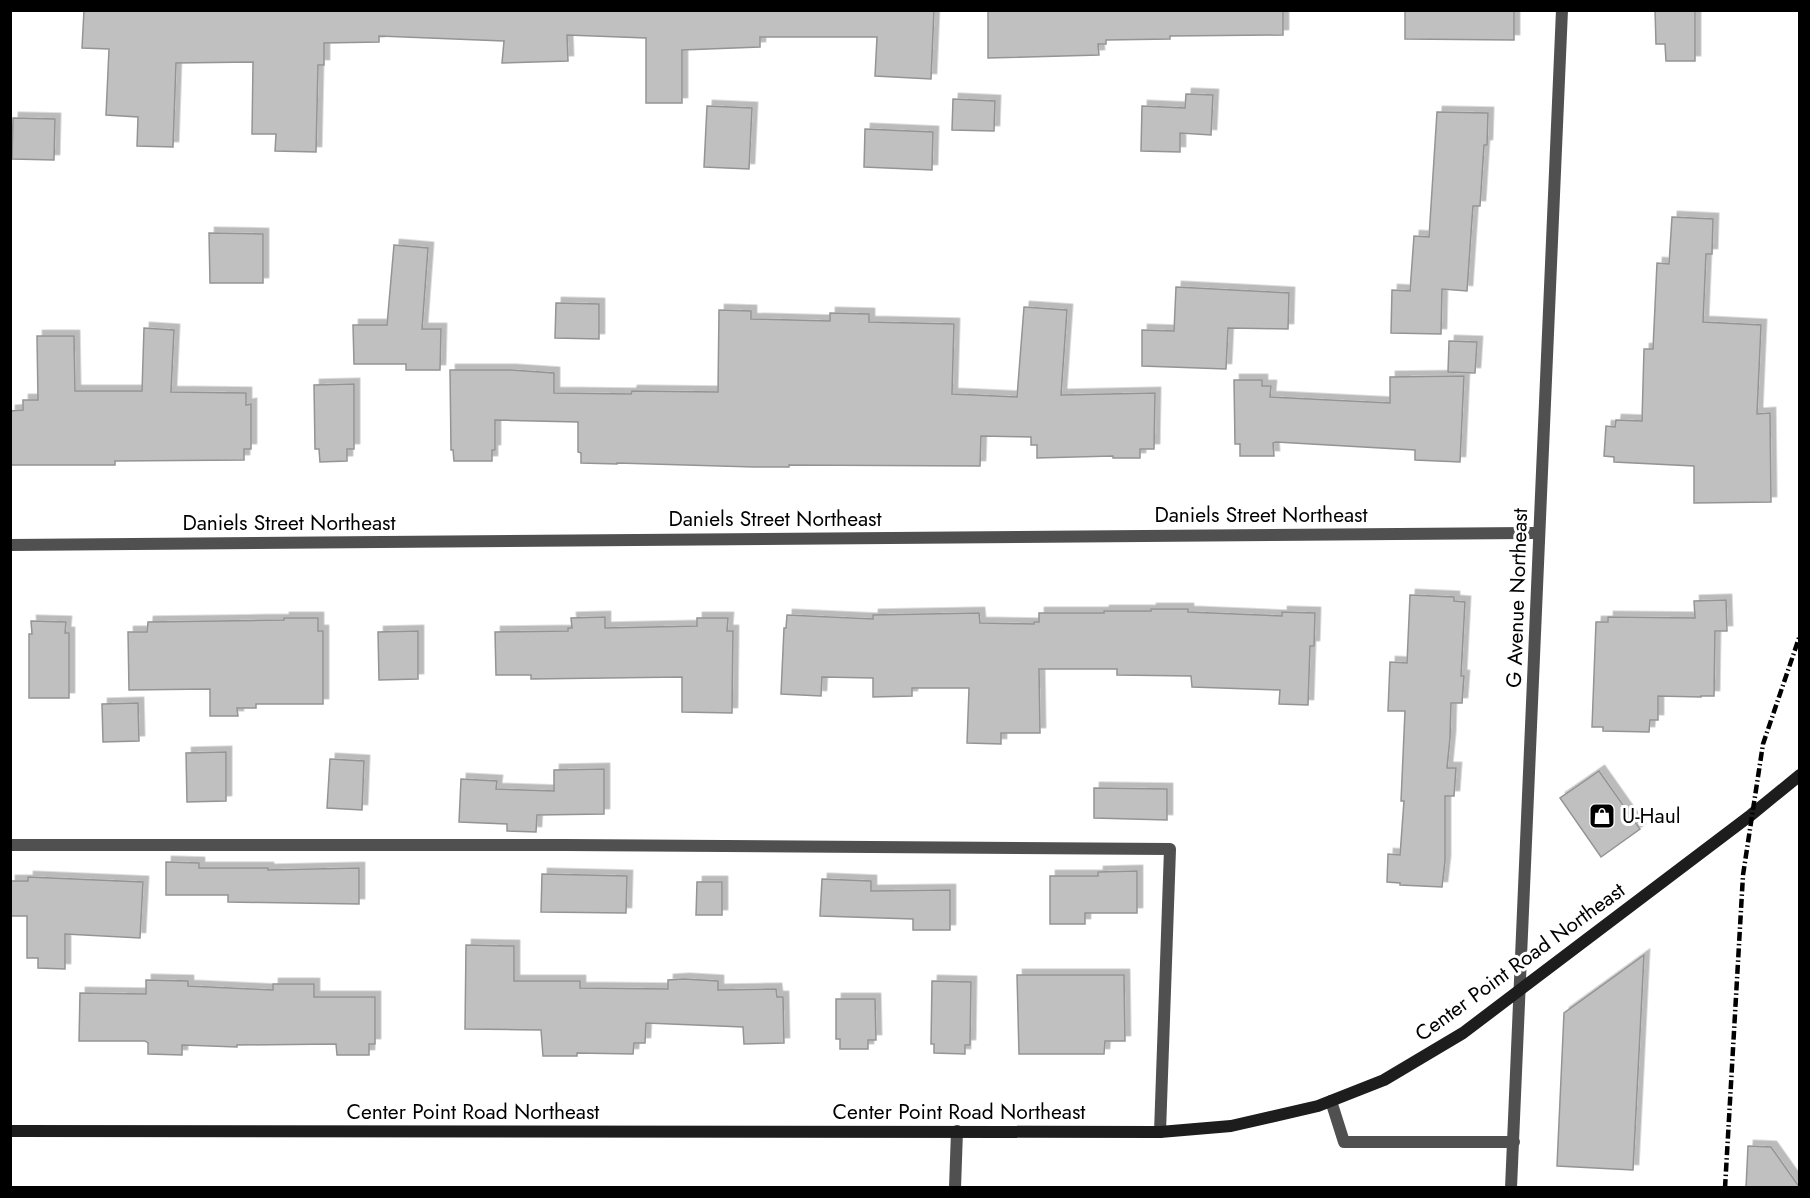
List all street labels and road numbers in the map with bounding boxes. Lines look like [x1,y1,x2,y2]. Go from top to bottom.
street label: Daniels Street Northeast [1154,500,1368,530]
street label: Daniels Street Northeast [668,504,882,534]
street label: Daniels Street Northeast [182,508,396,538]
street label: G Avenue Northeast [1499,508,1535,688]
street label: Center Point Road Northeast [1409,876,1631,1048]
street label: Center Point Road Northeast [347,1097,599,1127]
street label: Center Point Road Northeast [833,1097,1085,1127]

